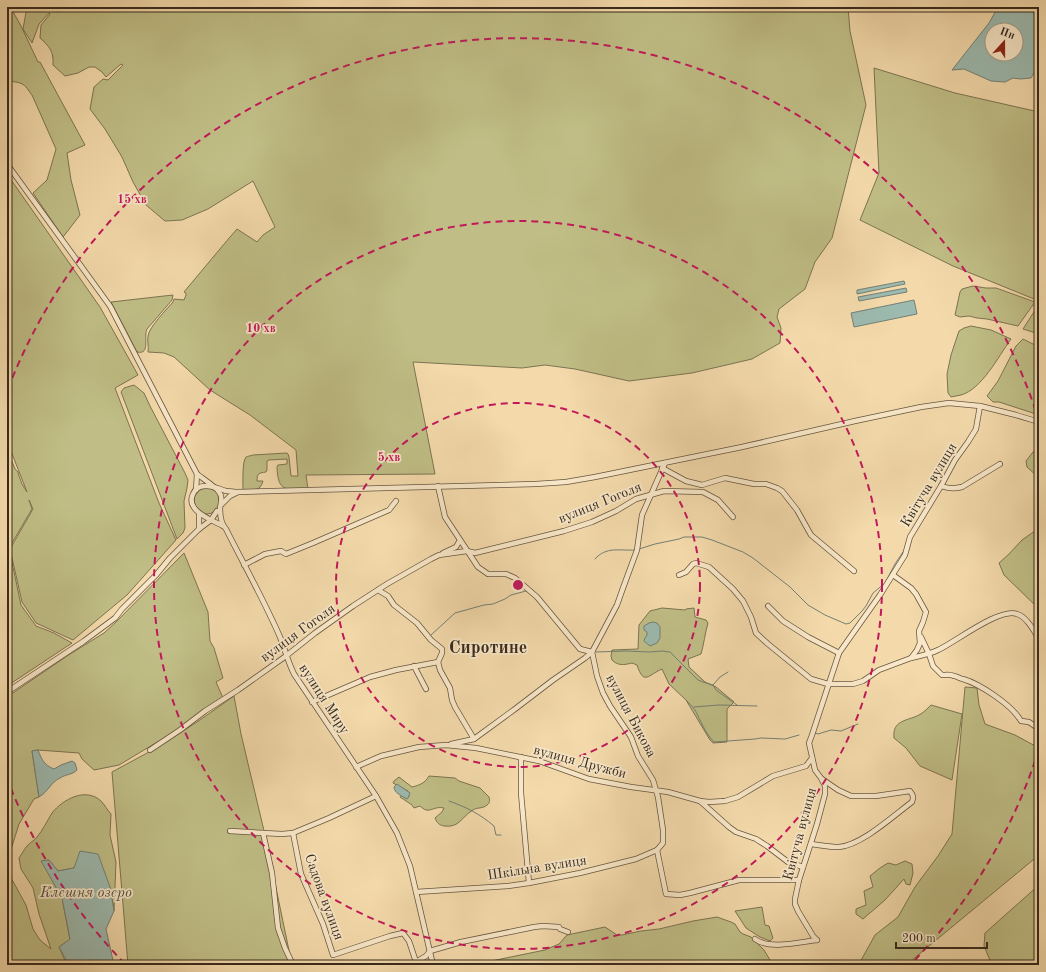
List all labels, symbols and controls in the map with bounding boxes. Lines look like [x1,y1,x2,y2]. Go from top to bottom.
north arrow [984,22,1024,62]
text: Пн [998,26,1016,42]
text: 15 хв [117,193,147,206]
text: 10 хв [246,323,276,335]
street label: Квітуча вулиця [898,440,960,530]
text: 5 хв [378,451,400,464]
street label: вулиця Гоголя [556,480,644,526]
centre of rings [511,578,525,592]
street label: вулиця Гоголя [258,601,338,665]
district label: Сиротине [449,639,527,657]
street label: вулиця Миру [296,661,352,737]
street label: вулиця Бикова [603,672,659,760]
street label: вулиця Дружби [532,743,628,781]
street label: Квітуча вулиця [781,786,819,882]
street label: Садова вулиця [302,852,346,942]
street label: Шкільна вулиця [486,853,588,883]
water label: Клешня озеро [39,886,132,901]
scale bar [896,924,987,950]
text: 200 m [902,933,936,945]

